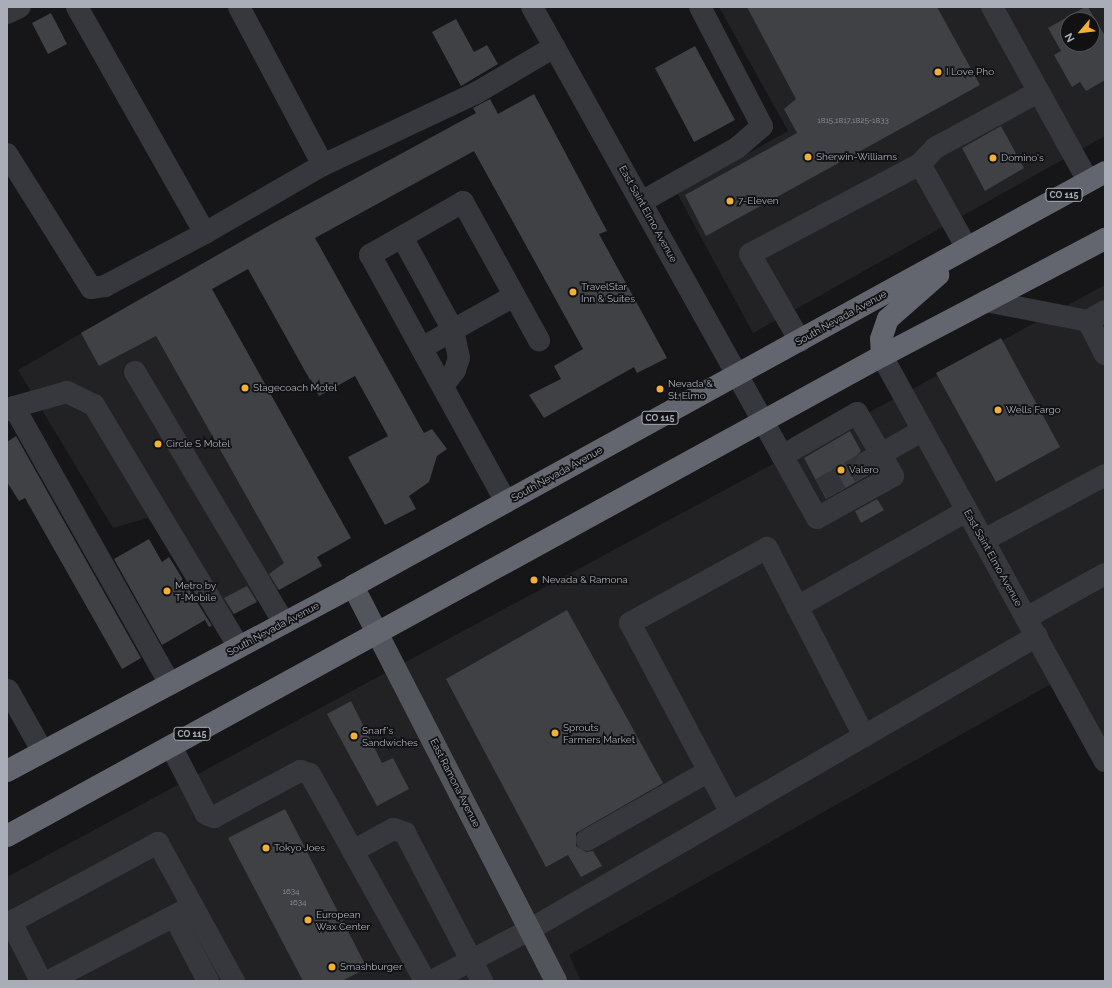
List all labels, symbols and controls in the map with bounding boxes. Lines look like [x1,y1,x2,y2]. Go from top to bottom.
north arrow [1060,12,1100,52]
text: N [1062,31,1078,44]
place label: I Love Pho [946,66,994,78]
marker: I Love Pho [933,67,943,77]
house number: 1815,1817,1825-1833 [817,116,889,126]
place label: Sherwin-Williams [816,151,897,163]
marker: Sherwin-Williams [803,152,813,162]
place label: Domino's [1001,152,1044,164]
marker: Domino's [988,153,998,163]
street label: East Saint Elmo Avenue [616,163,680,265]
road number: CO 115 [1045,188,1083,202]
place label: 7-Eleven [738,195,779,207]
marker: 7-Eleven [725,196,735,206]
place label: TravelStar Inn & Suites [581,280,635,304]
marker: TravelStar Inn & Suites [568,287,578,297]
street label: South Nevada Avenue [793,288,889,348]
place label: Nevada & St. Elmo [668,377,713,400]
place label: Stagecoach Motel [253,382,337,394]
marker: Stagecoach Motel [240,383,250,393]
marker: Nevada & St. Elmo [655,384,665,394]
place label: Wells Fargo [1006,404,1061,416]
marker: Wells Fargo [993,405,1003,415]
road number: CO 115 [641,411,679,425]
place label: Circle S Motel [166,438,230,450]
marker: Circle S Motel [153,439,163,449]
street label: South Nevada Avenue [509,444,605,504]
place label: Valero [849,464,879,476]
marker: Valero [836,465,846,475]
street label: East Saint Elmo Avenue [961,507,1025,609]
place label: Nevada & Ramona [542,574,628,586]
marker: Nevada & Ramona [529,575,539,585]
place label: Metro by T-Mobile [175,579,216,602]
marker: Metro by T-Mobile [162,586,172,596]
street label: South Nevada Avenue [225,600,321,658]
place label: Sprouts Farmers Market [563,721,635,744]
place label: Snarf's Sandwiches [362,724,418,748]
road number: CO 115 [173,727,211,741]
marker: Sprouts Farmers Market [550,728,560,738]
marker: Snarf's Sandwiches [349,731,359,741]
street label: East Ramona Avenue [427,737,483,829]
place label: Tokyo Joes [274,842,325,854]
marker: Tokyo Joes [261,843,271,853]
house number: 1634 [283,887,299,897]
house number: 1634 [290,898,306,908]
place label: European Wax Center [316,908,370,932]
marker: European Wax Center [303,915,313,925]
place label: Smashburger [340,961,402,973]
marker: Smashburger [327,962,337,972]

